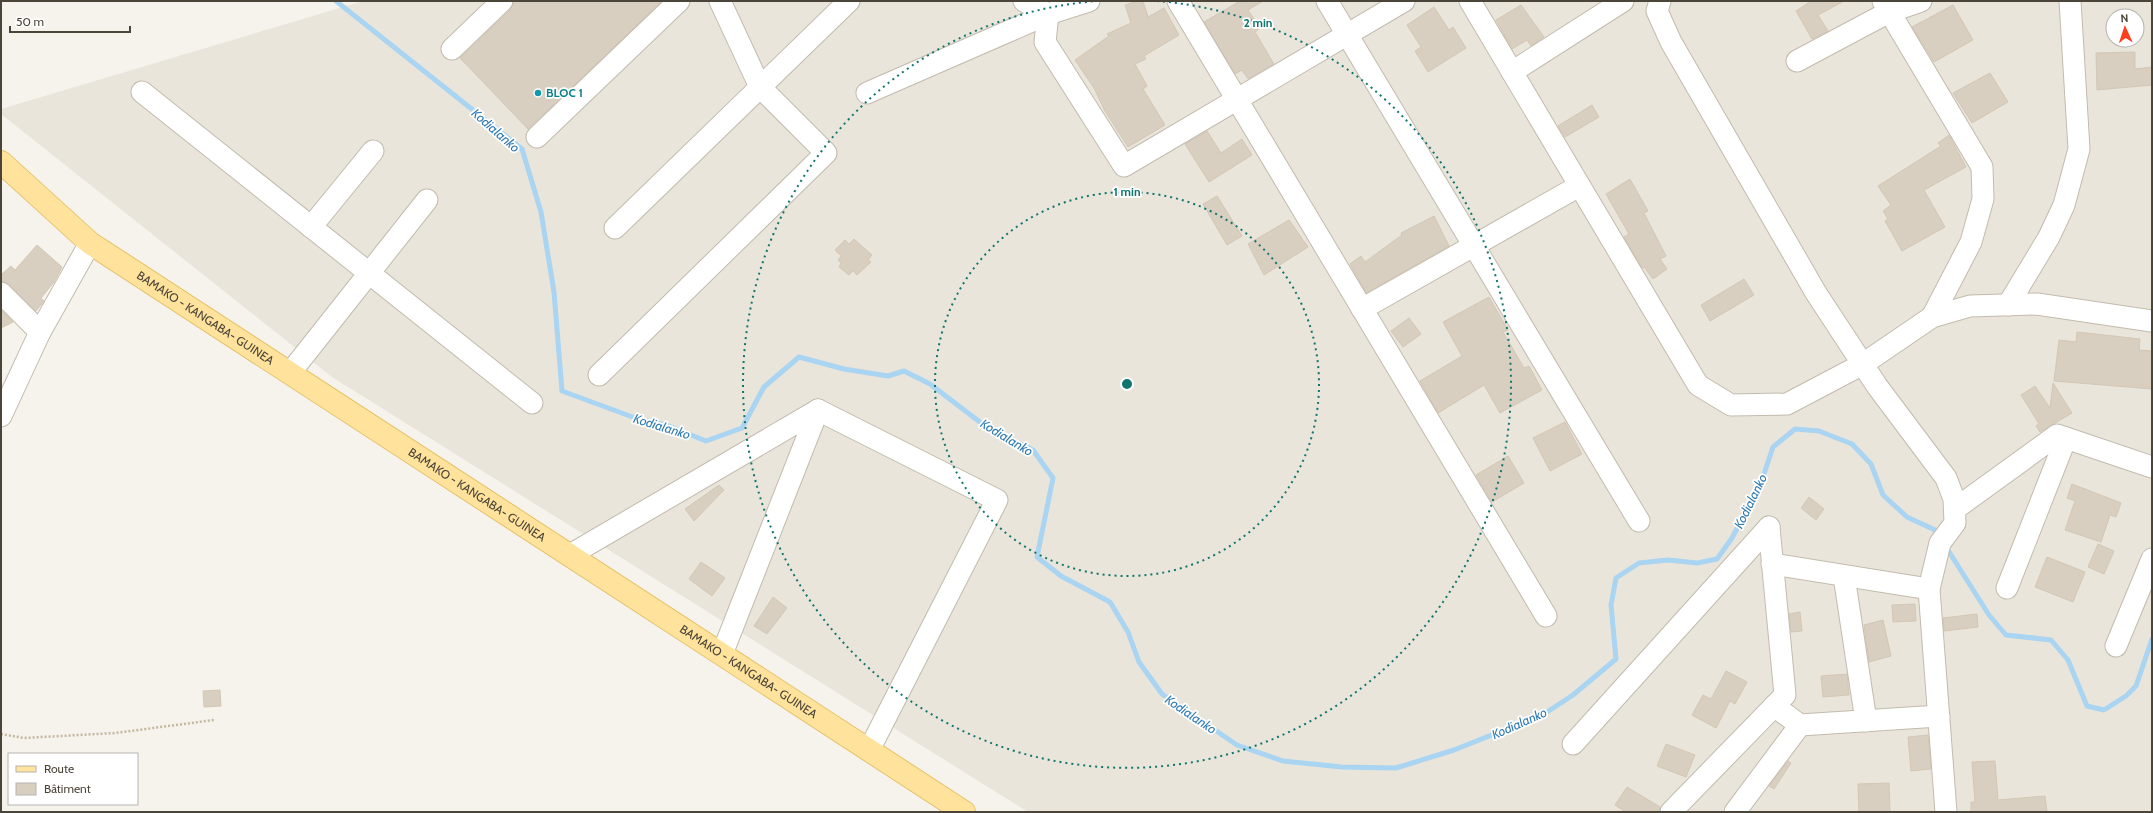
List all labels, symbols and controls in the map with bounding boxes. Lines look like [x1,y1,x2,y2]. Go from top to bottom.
scale bar [10,8,130,34]
north arrow [2105,8,2145,48]
text: N [2120,11,2129,25]
text: 50 m [16,14,44,29]
text: 2 min [1244,15,1272,30]
place label: BLOC 1 [546,85,583,100]
marker: BLOC 1 [533,88,543,98]
water label: Kodialanko [469,105,524,155]
text: 1 min [1113,184,1141,199]
street label: BAMAKO - KANGABA- GUINEA [134,268,278,368]
centre of rings [1120,377,1134,391]
water label: Kodialanko [632,410,693,442]
water label: Kodialanko [978,415,1037,459]
street label: BAMAKO - KANGABA- GUINEA [406,444,549,545]
water label: Kodialanko [1730,471,1770,531]
street label: BAMAKO - KANGABA- GUINEA [677,621,821,722]
water label: Kodialanko [1162,691,1220,737]
water label: Kodialanko [1489,704,1549,742]
legend [8,753,138,805]
text: Route [44,761,74,776]
text: Bâtiment [44,781,91,796]

